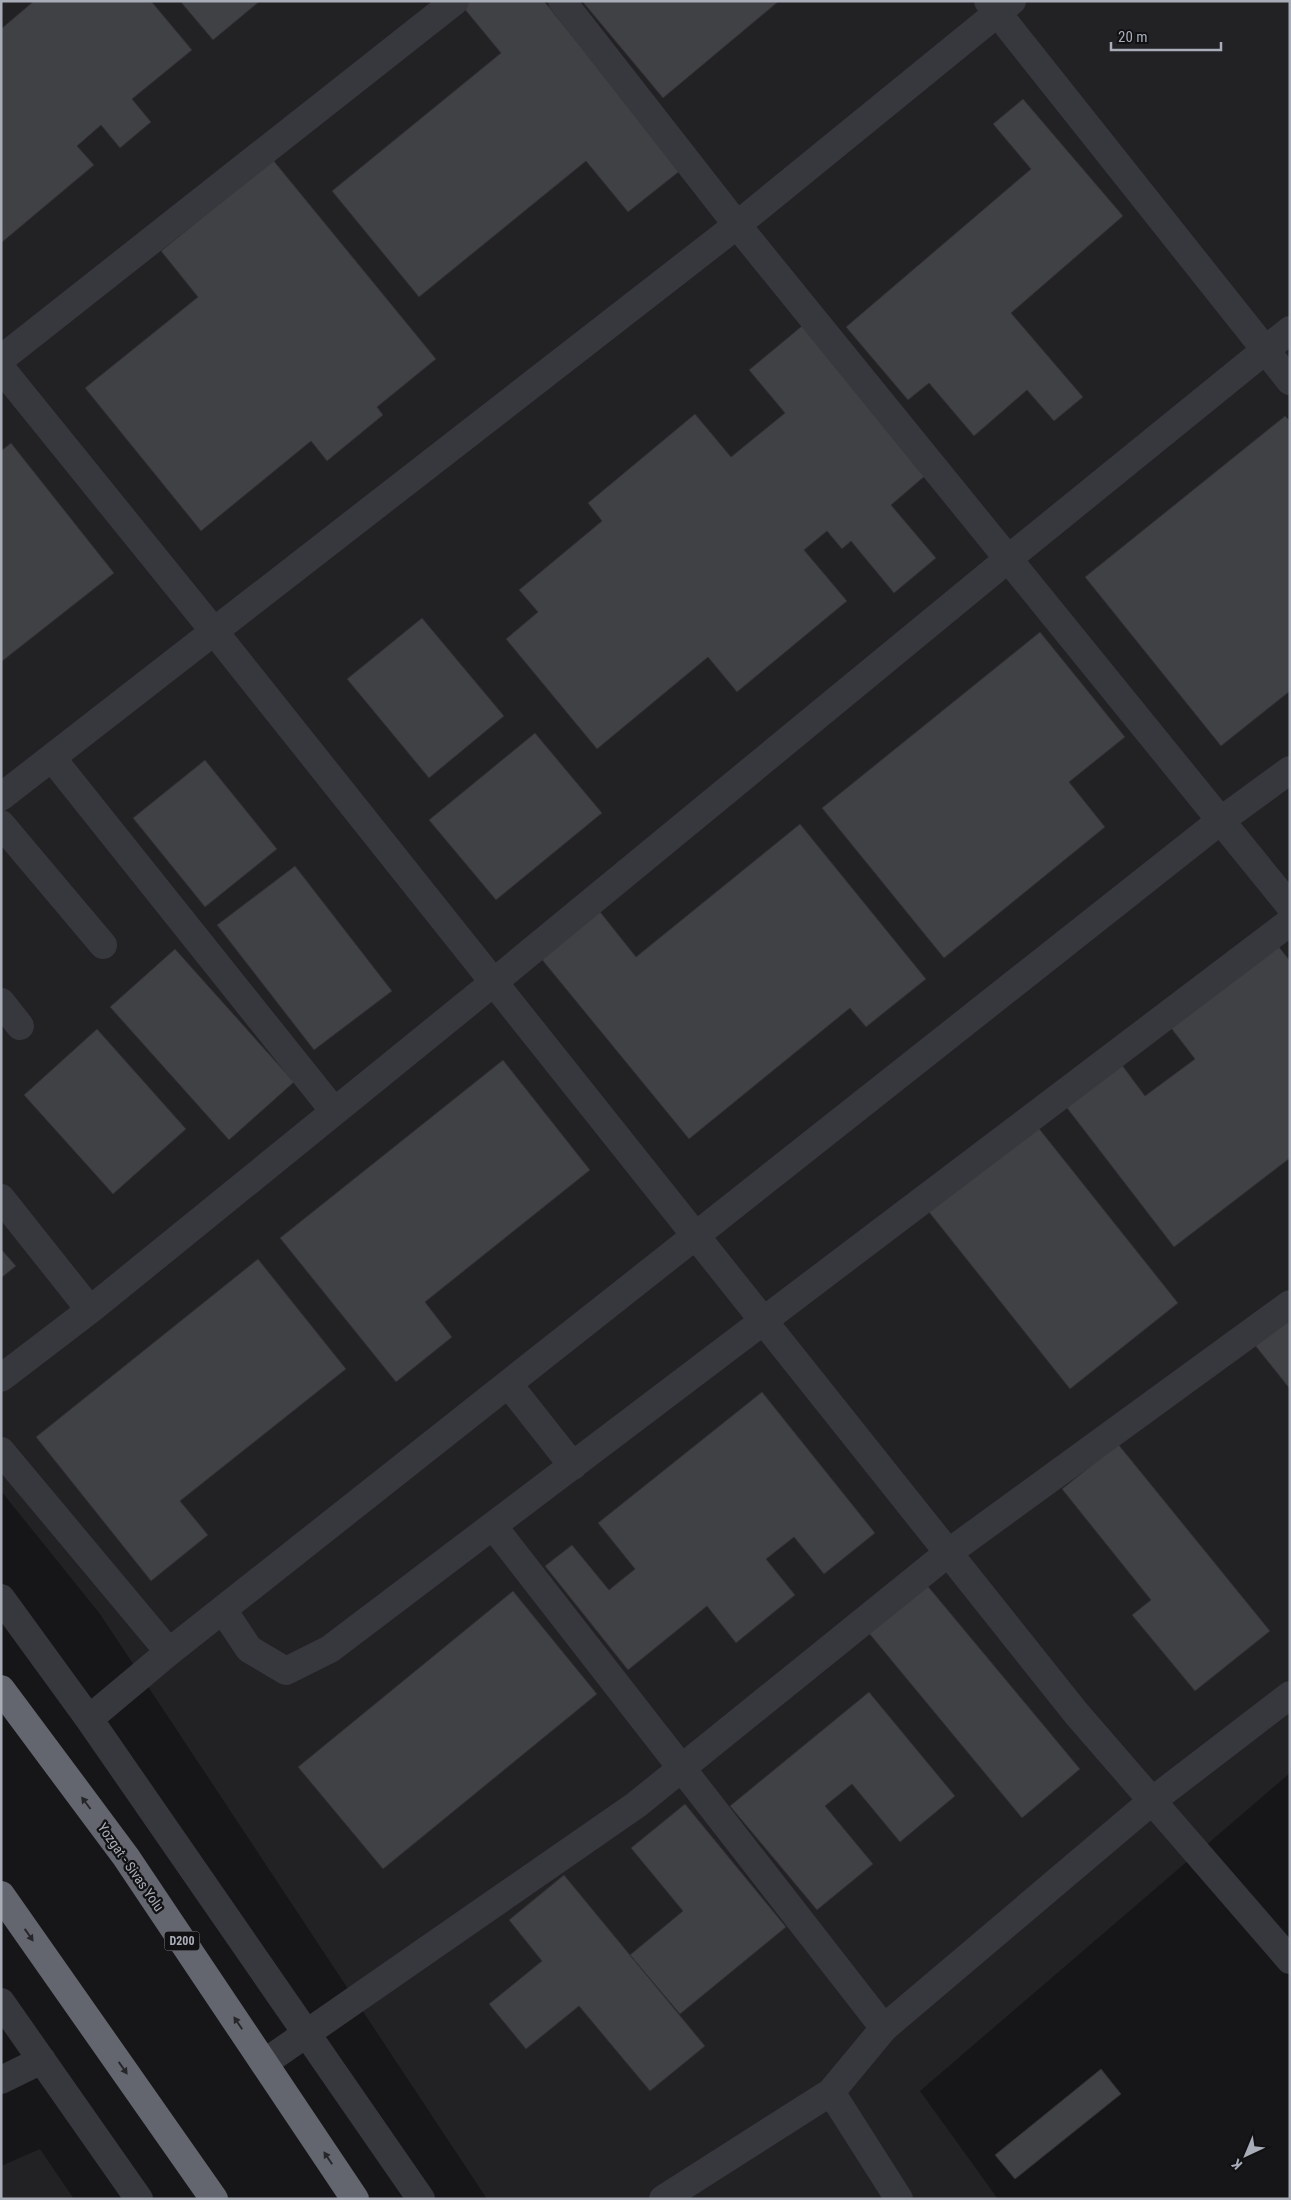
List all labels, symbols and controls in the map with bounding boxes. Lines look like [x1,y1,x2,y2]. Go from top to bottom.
scale bar [1111,20,1221,52]
text: 20 m [1118,28,1148,46]
one-way arrow [81,1796,91,1810]
street label: Yozgat - Sivas Yolu [95,1820,167,1914]
one-way arrow [24,1929,34,1942]
road number: D200 [164,1932,200,1950]
one-way arrow [233,2017,242,2030]
one-way arrow [118,2062,128,2075]
north arrow [1221,2130,1271,2180]
one-way arrow [323,2152,333,2165]
text: K [1228,2156,1245,2173]

